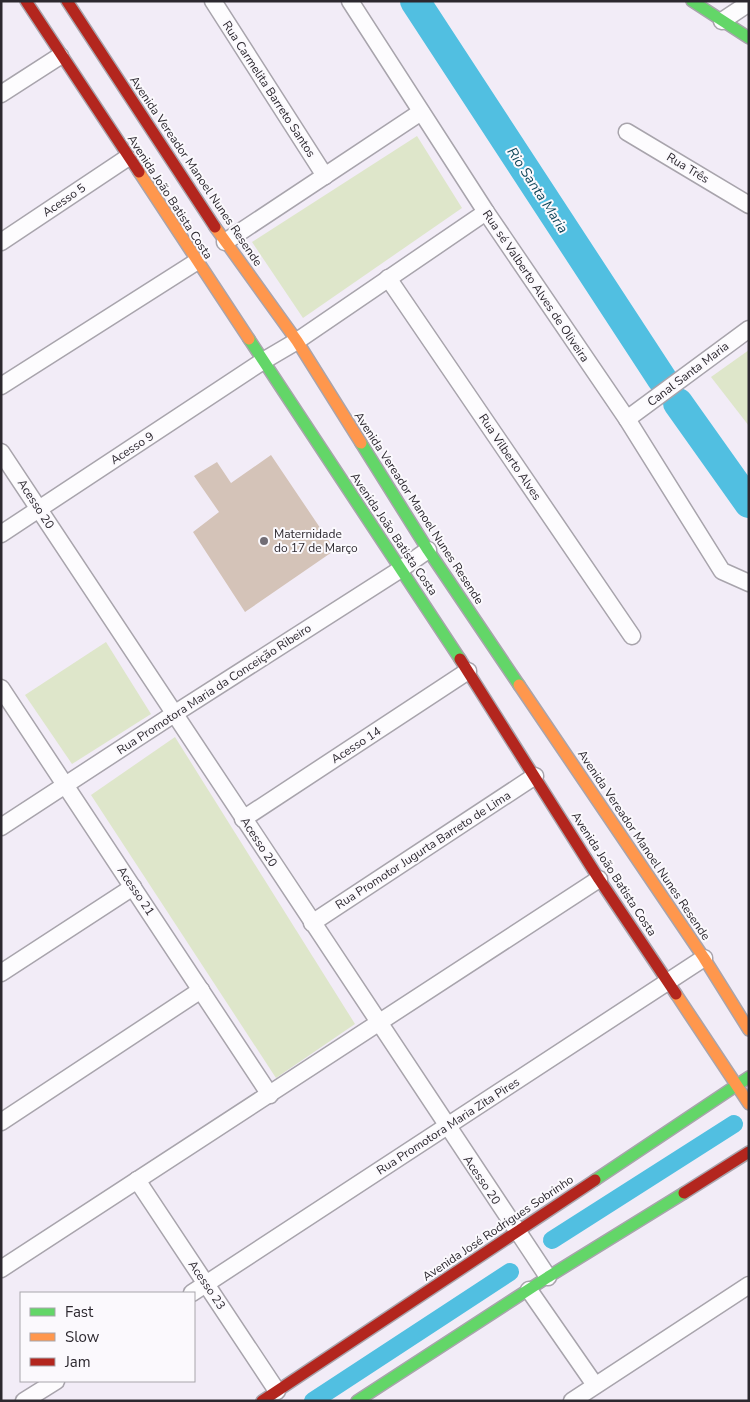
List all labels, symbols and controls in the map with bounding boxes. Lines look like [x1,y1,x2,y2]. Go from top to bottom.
street label: Rua Carmelita Barreto Santos [219,18,319,161]
street label: Avenida Vereador Manoel Nunes Resende [126,73,266,269]
street label: Avenida João Batista Costa [124,132,216,262]
water label: Rio Santa Maria [503,144,572,237]
street label: Rua Três [664,149,712,187]
street label: Acesso 5 [39,180,89,220]
street label: Rua sé Valberto Alves de Oliveira [479,207,593,365]
street label: Canal Santa Maria [644,338,732,410]
street label: Avenida Vereador Manoel Nunes Resende [351,409,487,607]
street label: Rua Vilberto Alves [475,411,545,504]
street label: Acesso 9 [107,428,157,468]
street label: Avenida João Batista Costa [347,469,441,599]
street label: Acesso 20 [14,476,58,532]
place label: Maternidade do 17 de Março [274,526,358,556]
marker: Maternidade do 17 de Março [258,535,270,547]
street label: Rua Promotora Maria da Conceição Ribeiro [114,620,315,758]
street label: Acesso 14 [328,723,384,767]
street label: Avenida Vereador Manoel Nunes Resende [574,747,714,943]
street label: Rua Promotor Jugurta Barreto de Lima [332,787,514,913]
street label: Avenida João Batista Costa [568,809,660,939]
street label: Acesso 20 [237,814,281,870]
street label: Acesso 21 [114,863,158,919]
street label: Rua Promotora Maria Zita Pires [373,1074,523,1178]
street label: Acesso 20 [460,1152,504,1208]
street label: Avenida José Rodrigues Sobrinho [419,1171,577,1285]
street label: Acesso 23 [185,1257,229,1313]
legend [20,1292,195,1382]
text: Fast [65,1302,94,1322]
text: Slow [65,1327,100,1347]
text: Jam [64,1352,91,1372]

